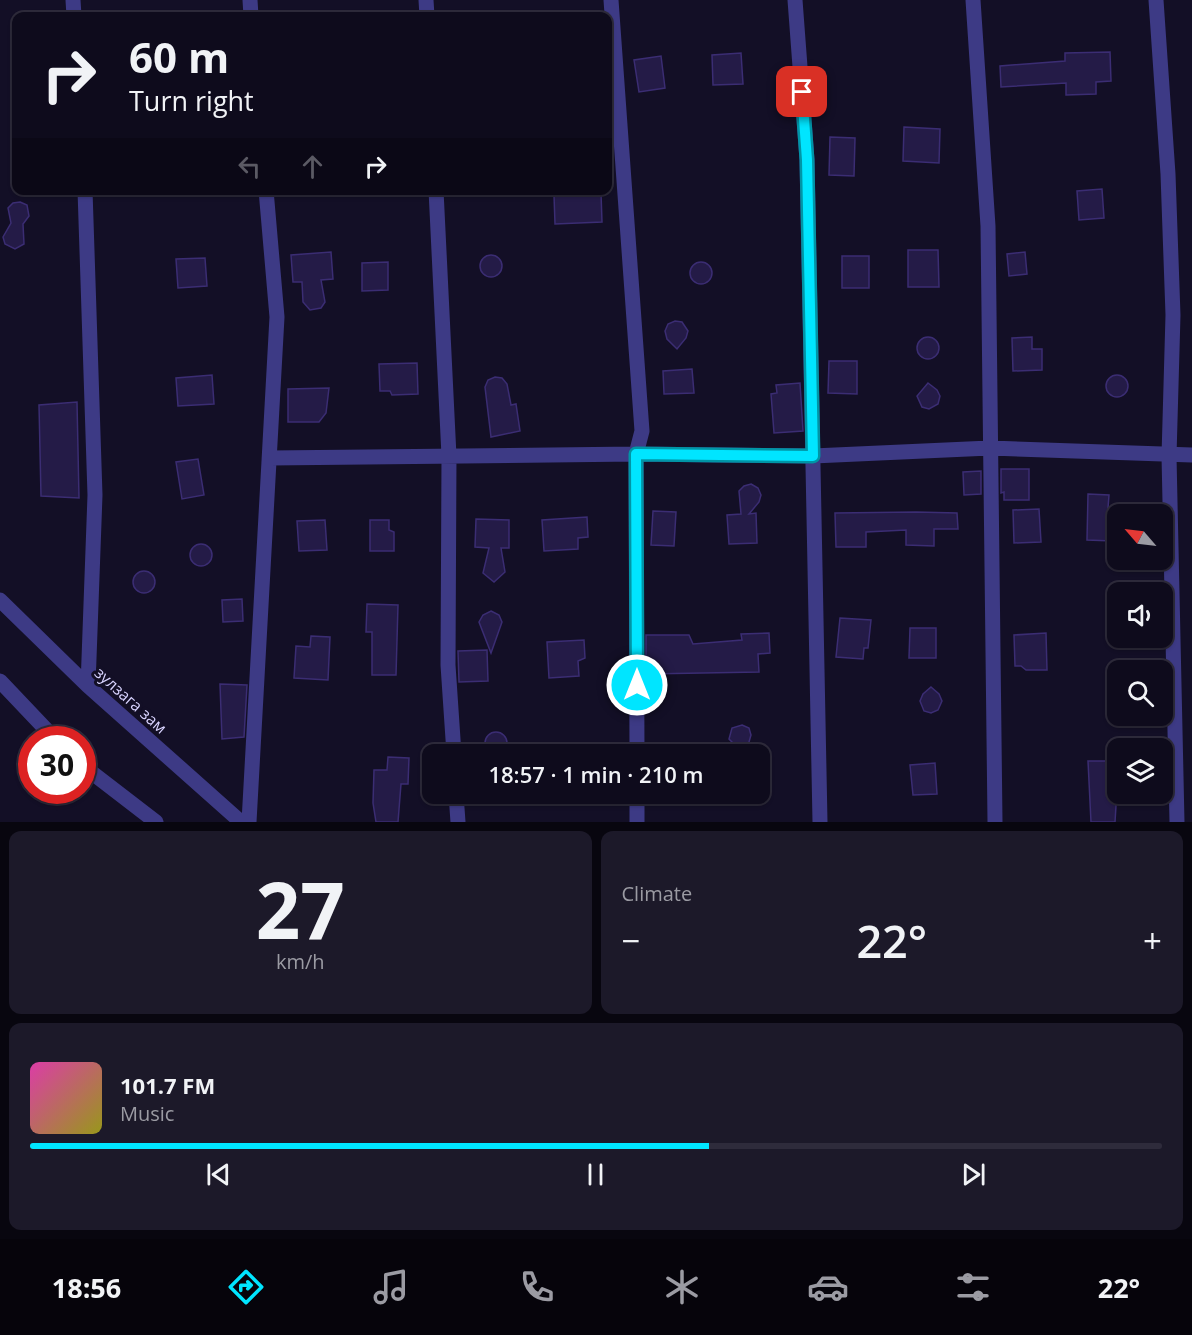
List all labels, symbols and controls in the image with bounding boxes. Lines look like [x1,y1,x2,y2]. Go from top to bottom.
text: 60 m [129,28,229,85]
icon: right [30,36,108,114]
pin [776,66,827,117]
icon: arrive [785,75,818,108]
text: Turn right [129,82,254,119]
icon: left [233,150,266,183]
icon: ahead [296,150,329,183]
icon: right [359,150,392,183]
north arrow [1107,504,1173,570]
map controls [1107,504,1173,804]
button: sound [1107,582,1173,648]
position arrow [605,653,669,717]
button: search [1107,660,1173,726]
street label: зулзага зам [90,662,172,738]
speed limit sign: 30 [18,726,96,804]
button: layers [1107,738,1173,804]
text: 18:57 · 1 min · 210 m [488,759,704,789]
text: 27 [256,856,345,962]
text: Climate [622,880,692,907]
text: 22° [856,910,927,971]
text: − [622,918,640,963]
text: + [1143,918,1162,963]
text: km/h [276,948,325,975]
text: 101.7 FM [120,1070,215,1100]
text: Music [120,1100,174,1127]
icon: previous [202,1158,235,1191]
icon: pause [579,1158,612,1191]
icon: next [957,1158,990,1191]
icon: directions [225,1266,267,1308]
icon: music [370,1266,412,1308]
icon: phone [516,1266,558,1308]
icon: climate [661,1266,703,1308]
icon: car [807,1266,849,1308]
icon: filters [952,1266,994,1308]
text: 18:56 [52,1269,121,1306]
text: 22° [1098,1269,1140,1306]

